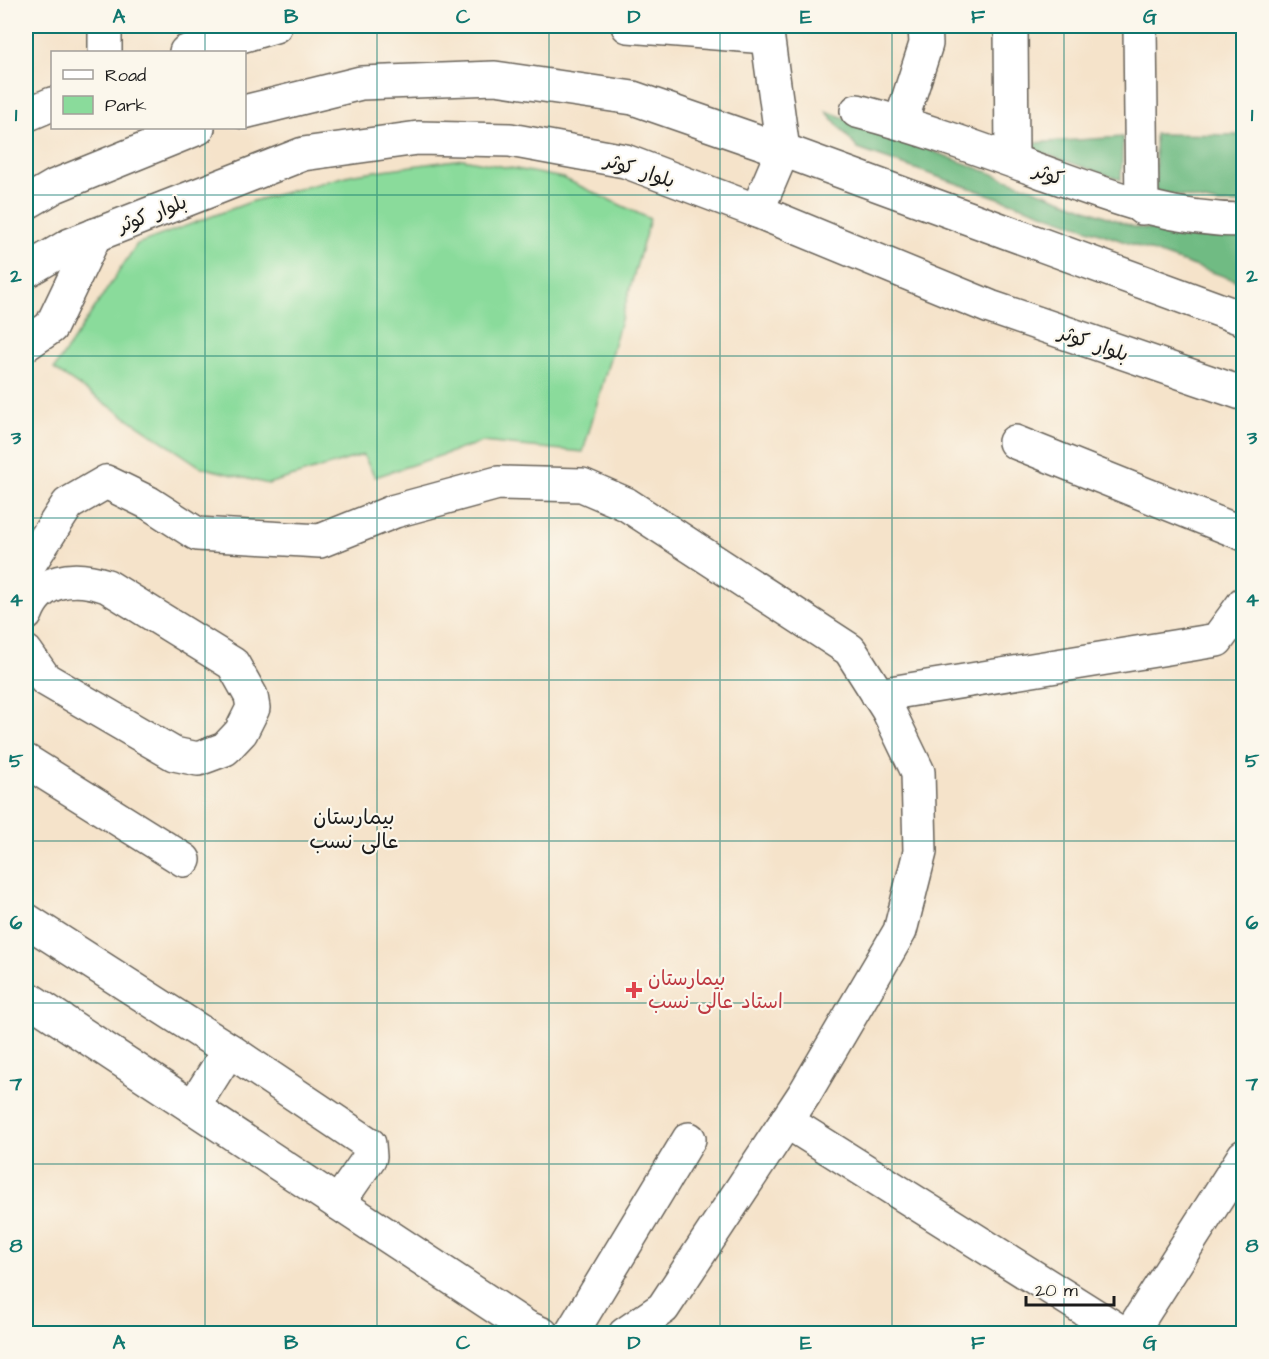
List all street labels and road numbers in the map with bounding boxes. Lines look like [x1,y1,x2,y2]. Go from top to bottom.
street label: بلوار کوثر [599,146,678,195]
street label: کوثر [1028,156,1068,193]
street label: بلوار کوثر [112,188,191,241]
street label: بلوار کوثر [1053,318,1132,369]

